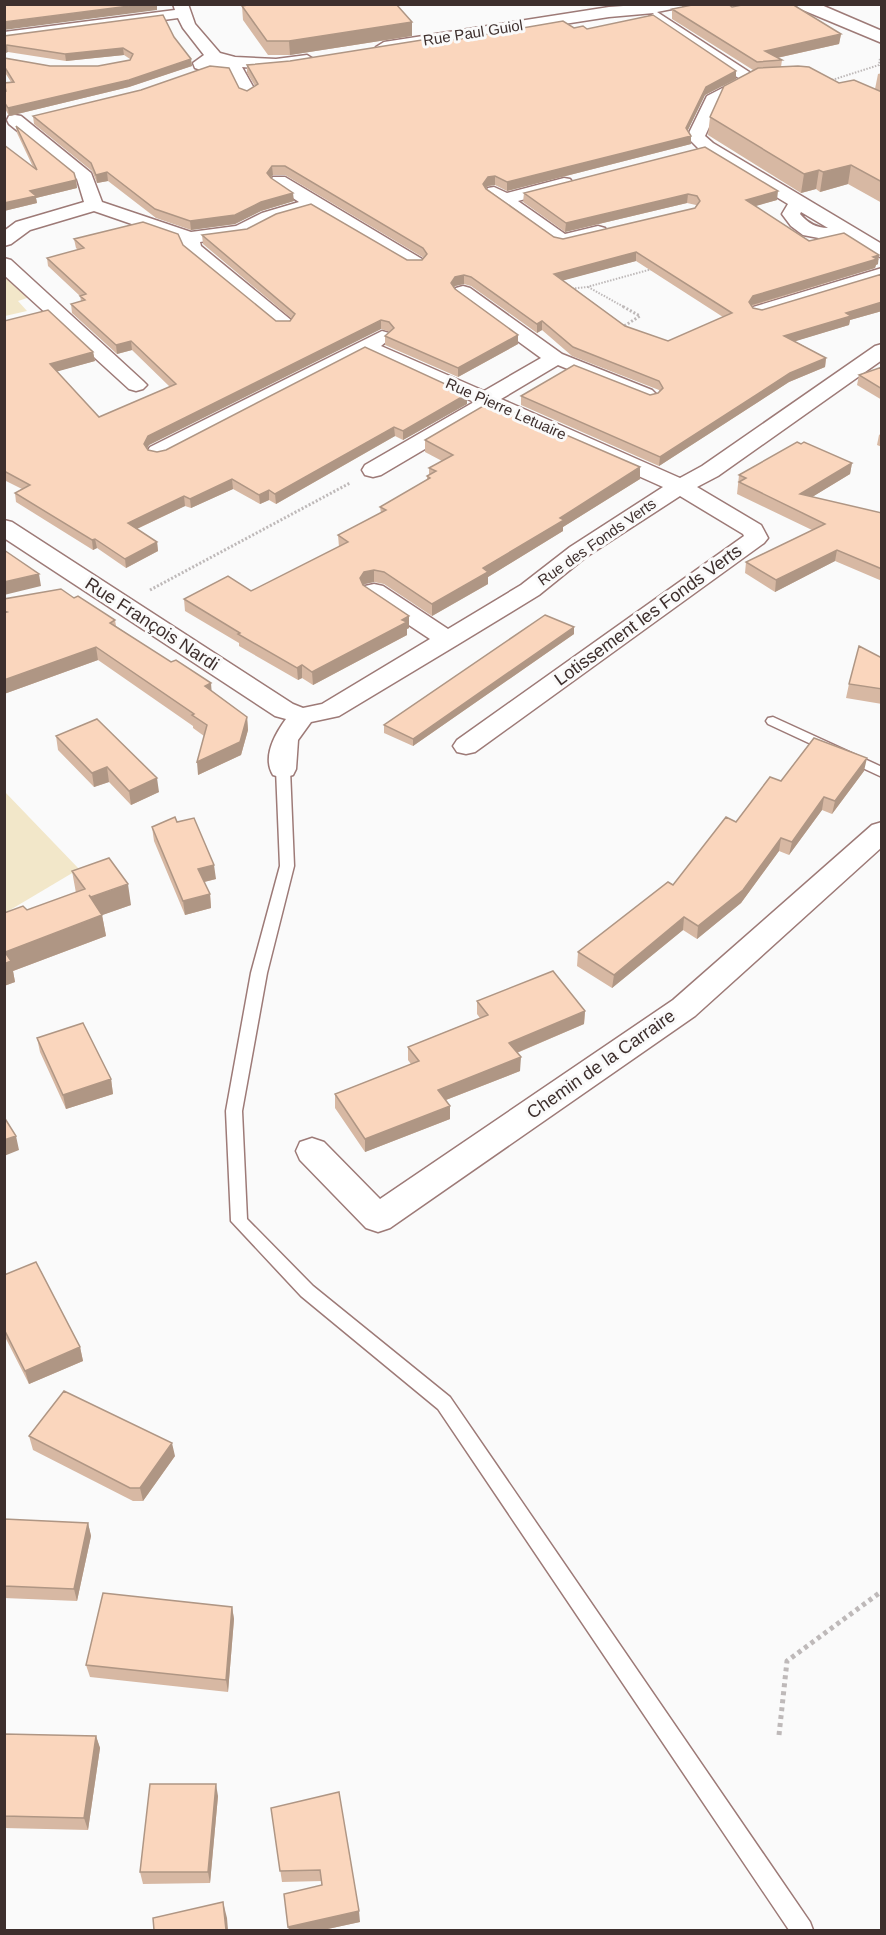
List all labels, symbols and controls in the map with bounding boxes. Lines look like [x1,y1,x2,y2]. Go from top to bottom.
street label: Rue Paul Guiol [422,16,524,49]
street label: Rue Pierre Letuaire [443,374,569,443]
street label: Rue des Fonds Verts [534,494,659,589]
street label: Lotissement les Fonds Verts [551,540,745,690]
street label: Rue François Nardi [82,573,222,675]
street label: Chemin de la Carraire [523,1005,679,1123]

